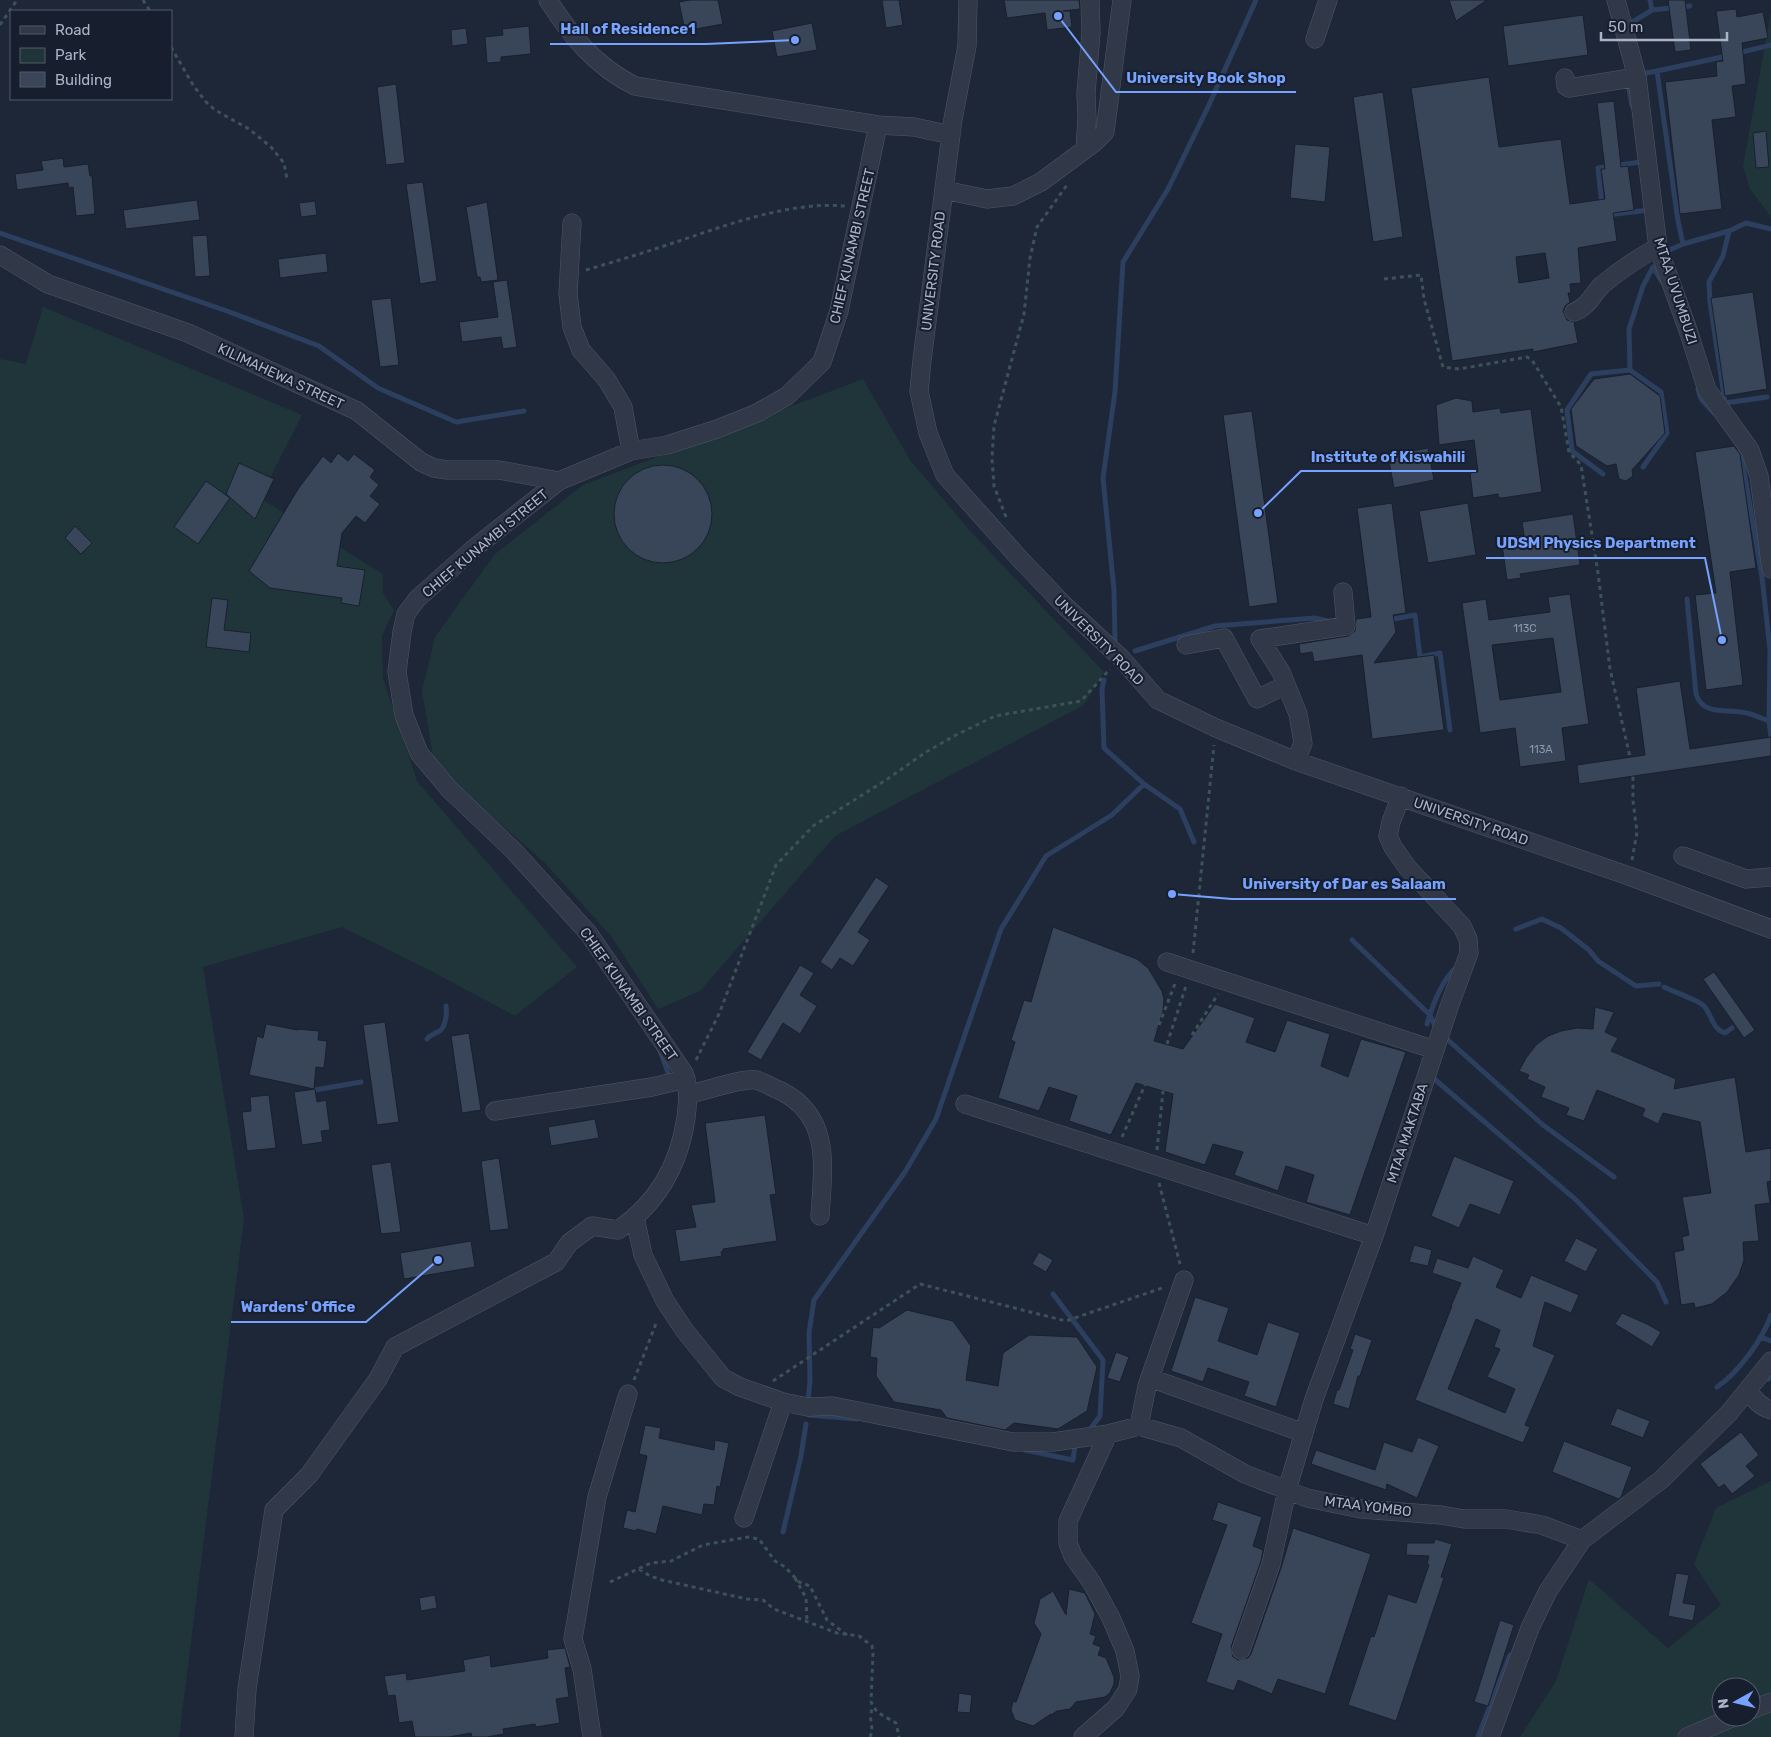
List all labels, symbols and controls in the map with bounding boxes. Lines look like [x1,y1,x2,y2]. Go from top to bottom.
legend [10,10,172,100]
scale bar [1601,10,1727,42]
callout: Hall of Residence1 [550,14,706,44]
text: 50 m [1608,18,1643,36]
text: Hall of Residence1 [560,20,696,38]
text: Road [55,21,91,39]
text: Park [55,46,86,64]
callout: University Book Shop [1116,62,1296,92]
text: University Book Shop [1126,69,1286,87]
text: Building [55,71,112,89]
street label: CHIEF KUNAMBI STREET [826,167,879,325]
street label: UNIVERSITY ROAD [918,210,949,332]
street label: MTAA UVUMBUZI [1650,236,1701,347]
street label: KILIMAHEWA STREET [215,340,347,413]
callout: Institute of Kiswahili [1301,441,1476,471]
text: Institute of Kiswahili [1311,448,1465,466]
street label: CHIEF KUNAMBI STREET [419,486,552,601]
callout: UDSM Physics Department [1486,528,1705,558]
text: UDSM Physics Department [1496,534,1696,552]
street label: UNIVERSITY ROAD [1050,592,1147,689]
house number: 113C [1513,622,1537,635]
house number: 113A [1529,743,1553,756]
street label: UNIVERSITY ROAD [1411,794,1531,849]
callout: University of Dar es Salaam [1232,869,1456,899]
text: University of Dar es Salaam [1242,875,1446,893]
street label: CHIEF KUNAMBI STREET [576,924,681,1064]
street label: MTAA MAKTABA [1383,1080,1432,1185]
callout: Wardens' Office [231,1292,366,1322]
text: Wardens' Office [241,1298,355,1316]
street label: MTAA YOMBO [1323,1493,1412,1520]
north arrow [1711,1677,1761,1727]
text: N [1715,1698,1733,1710]

